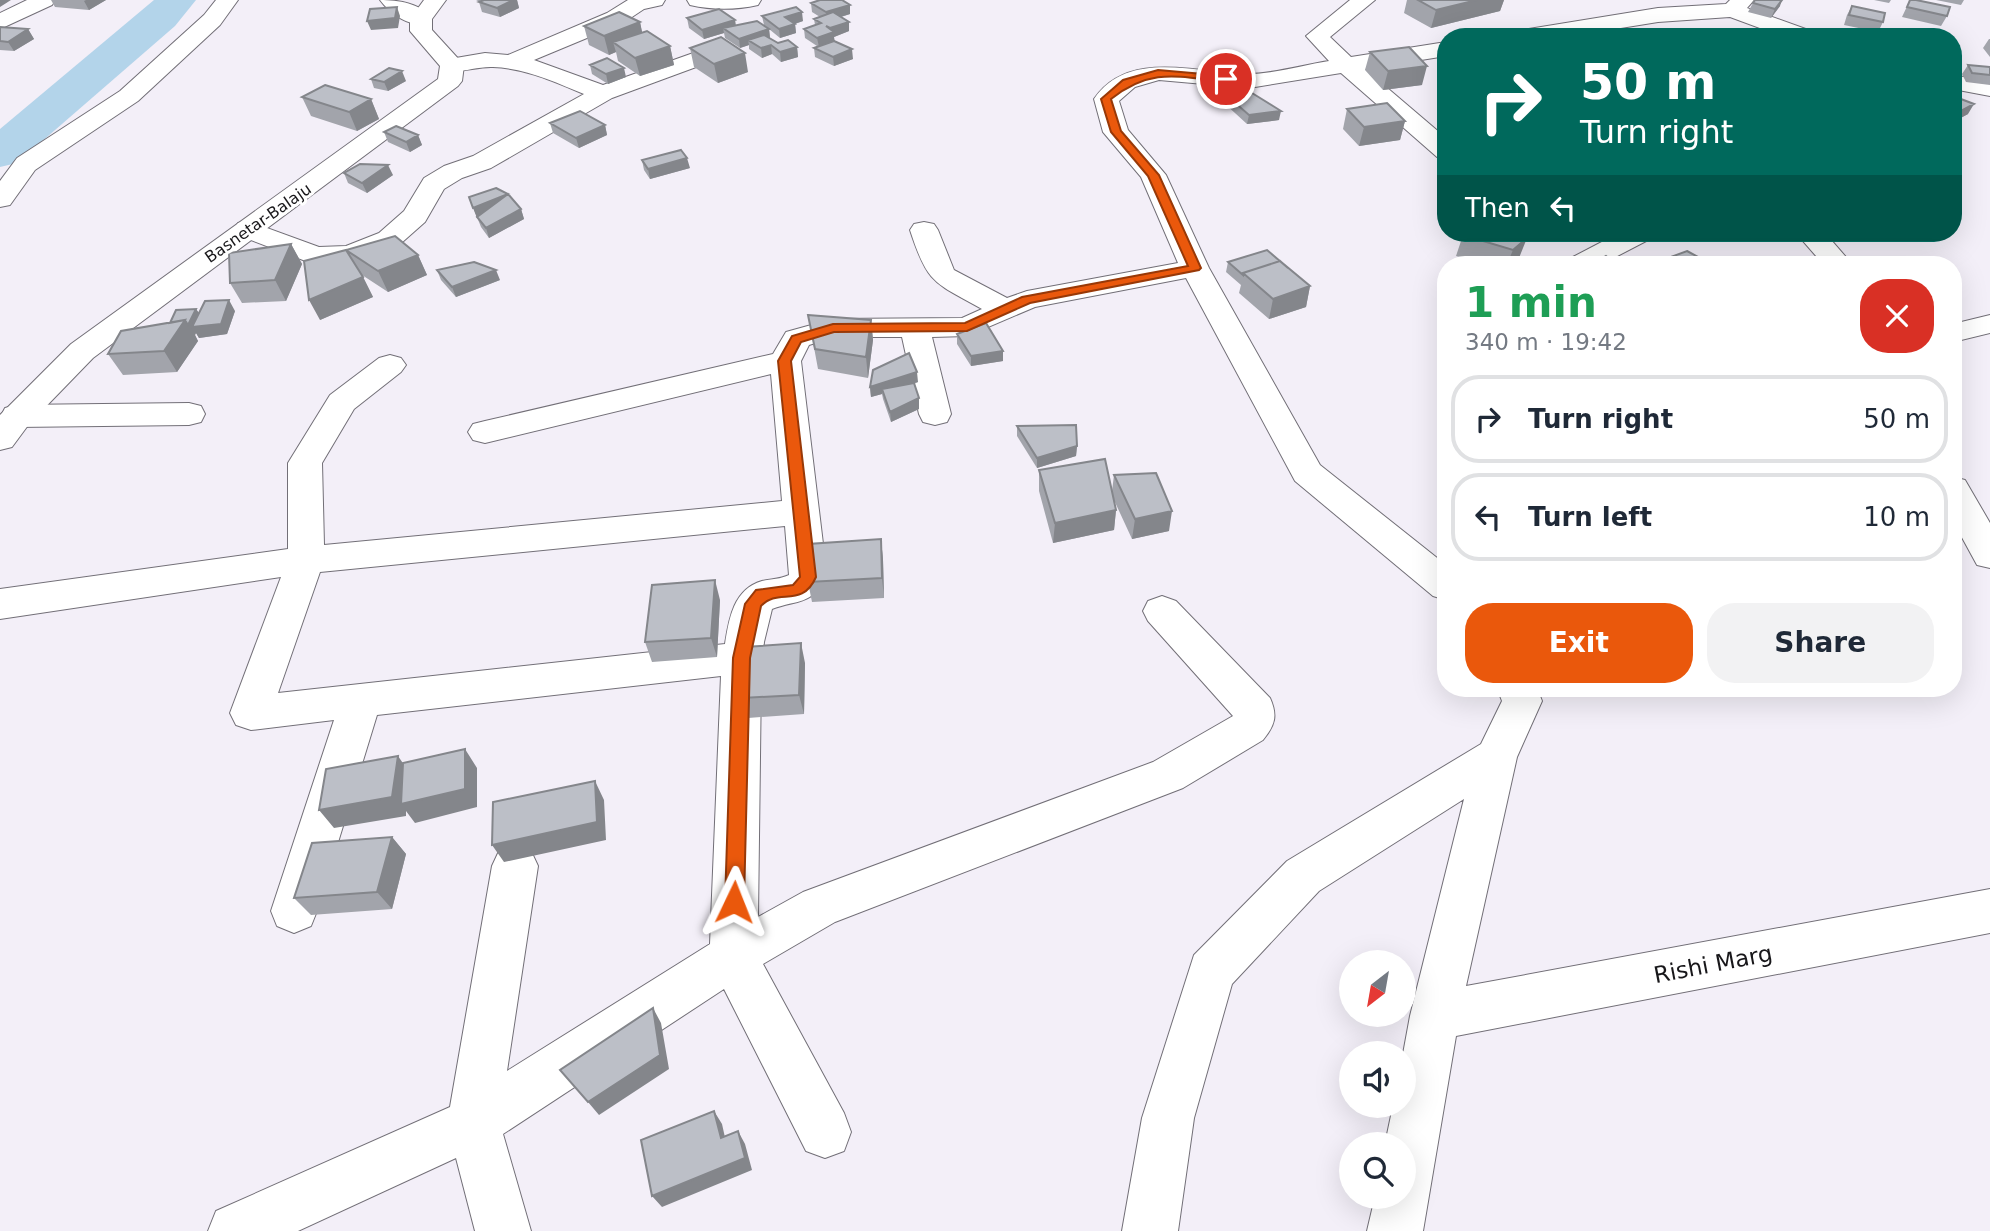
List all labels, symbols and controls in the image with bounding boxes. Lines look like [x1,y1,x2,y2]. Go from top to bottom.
pin [1196,49,1256,109]
text: 50 m [1580,54,1716,111]
icon: right [1465,56,1556,147]
icon: arrive [1207,60,1245,98]
text: Turn right [1580,113,1733,151]
street label: Basnetar-Balaju [201,179,315,267]
icon: left [1544,189,1582,227]
text: Then [1465,193,1530,223]
text: 1 min [1465,278,1597,327]
button: close [1860,279,1934,353]
text: 340 m · 19:42 [1465,329,1627,355]
icon: right [1469,400,1507,438]
text: Turn right [1528,404,1673,434]
text: 50 m [1863,404,1930,434]
icon: left [1469,498,1507,536]
text: Turn left [1528,502,1652,532]
text: 10 m [1863,502,1930,532]
button: Exit [1465,603,1693,683]
button: Share [1707,603,1934,683]
position arrow [697,865,771,939]
street label: Rishi Marg [1652,940,1774,988]
north arrow [1339,950,1416,1027]
map controls [1339,950,1416,1209]
button: sound [1339,1041,1416,1118]
button: search [1339,1132,1416,1209]

